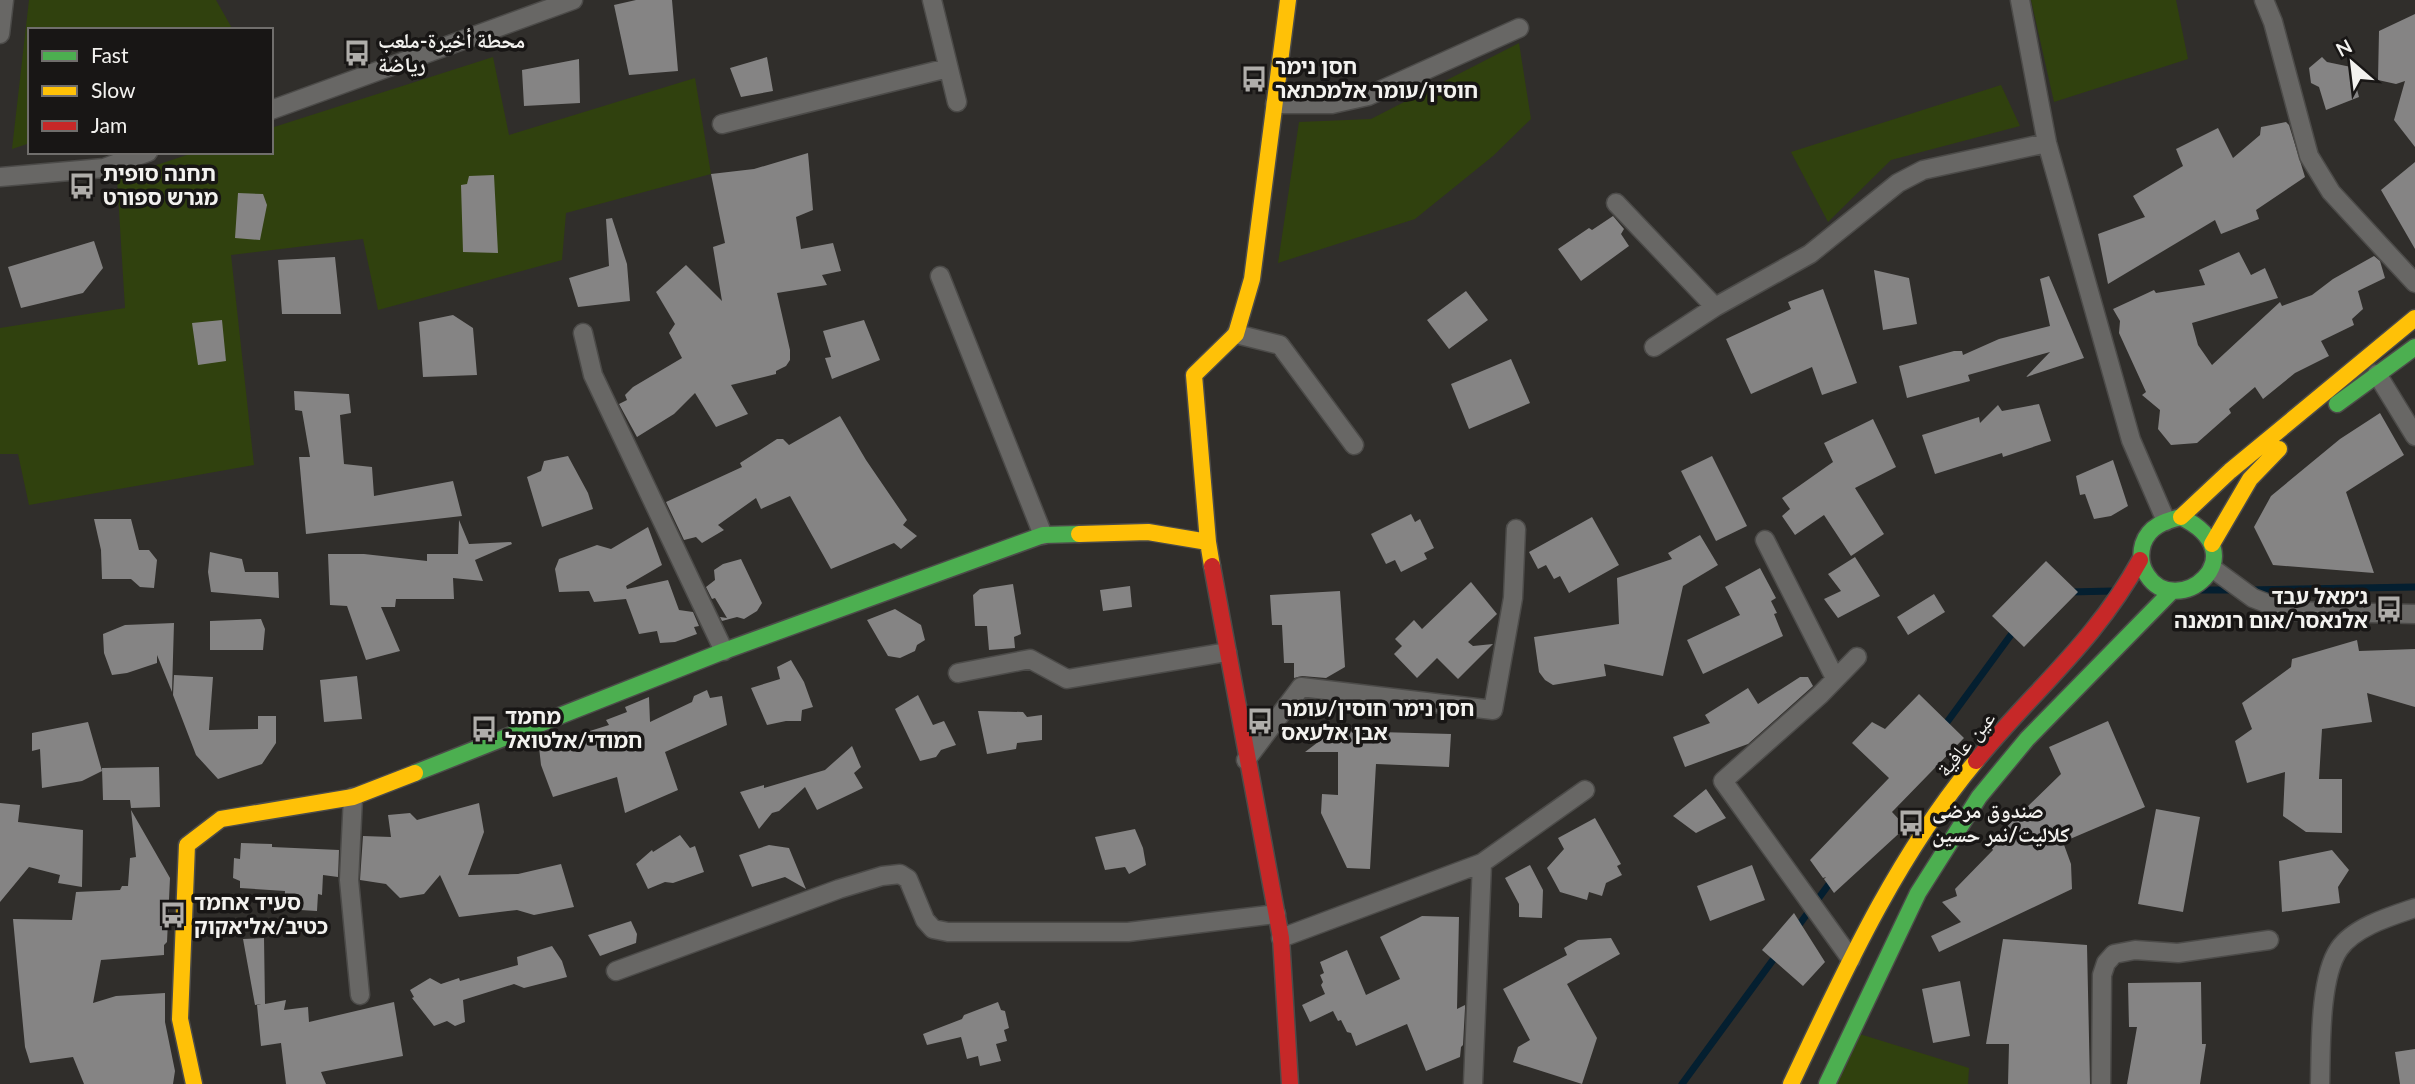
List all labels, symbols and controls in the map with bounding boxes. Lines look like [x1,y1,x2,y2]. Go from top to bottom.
place label: محطة أخيرة-ملعب رياضة [378,27,525,77]
legend [28,28,273,154]
north arrow [2317,28,2387,98]
text: N [2332,34,2356,61]
bus stop icon: محطة أخيرة-ملعب رياضة [342,38,372,68]
text: Fast [91,42,129,67]
place label: חסן נימר חוסין/עומר אלמכתאר [1275,53,1478,102]
bus stop icon: חסן נימר חוסין/עומר אלמכתאר [1239,64,1269,94]
text: Slow [91,77,136,102]
text: Jam [91,112,127,137]
place label: תחנה סופית מגרש ספורט [103,160,218,209]
bus stop icon: תחנה סופית מגרש ספורט [67,171,97,201]
place label: ג׳מאל עבד אלנאסר/אום רומאנה [2174,583,2368,632]
bus stop icon: ג׳מאל עבד אלנאסר/אום רומאנה [2374,594,2404,624]
place label: חסן נימר חוסין/עומר אבן אלעאס [1281,695,1474,744]
place label: מחמד חמודי/אלטואל [505,703,642,752]
street label: عين عافية [1930,705,2001,782]
bus stop icon: חסן נימר חוסין/עומר אבן אלעאס [1245,706,1275,736]
bus stop icon: מחמד חמודי/אלטואל [469,714,499,744]
place label: صندوق مرضى كلاليت/نمر حسين [1932,797,2070,848]
bus stop icon: صندوق مرضى كلاليت/نمر حسين [1896,808,1926,838]
place label: סעיד אחמד כטיב/אליאקוק [194,889,328,938]
bus stop icon: סעיד אחמד כטיב/אליאקוק [158,900,188,930]

